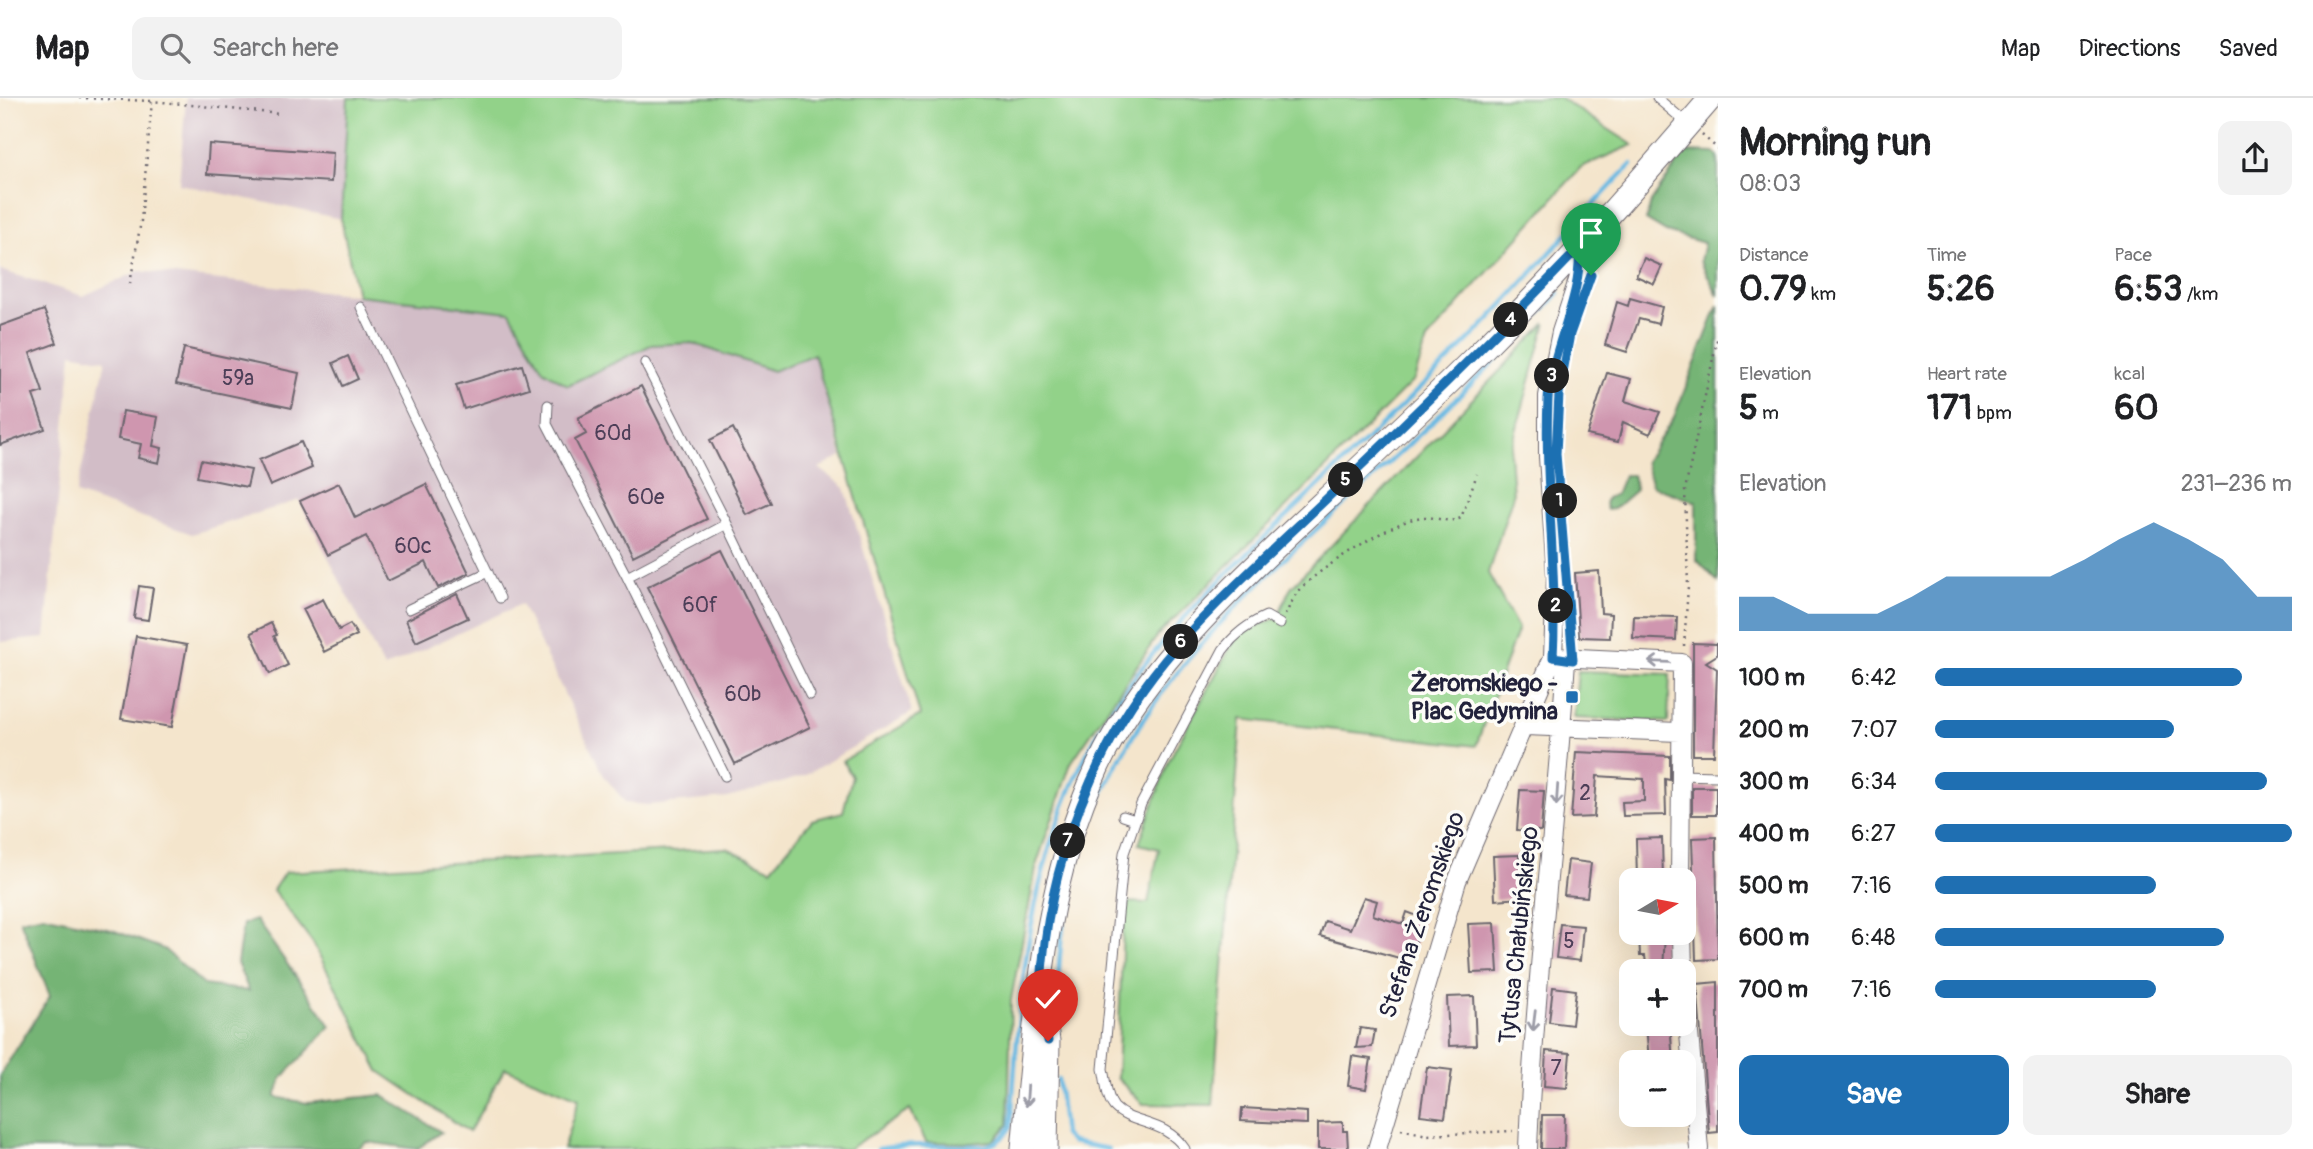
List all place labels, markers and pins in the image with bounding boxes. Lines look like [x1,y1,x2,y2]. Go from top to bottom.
pin [1561,203,1621,275]
pin: 4 [1494,302,1528,338]
pin: 3 [1534,358,1570,394]
pin: 5 [1328,462,1364,498]
pin: 1 [1542,484,1578,518]
pin: 2 [1538,588,1574,624]
pin: 6 [1164,624,1198,660]
place label: Żeromskiego - Plac Gedymina [1411,669,1558,726]
marker: Żeromskiego - Plac Gedymina [1564,689,1580,705]
pin: 7 [1050,824,1086,858]
pin [1018,969,1078,1041]

